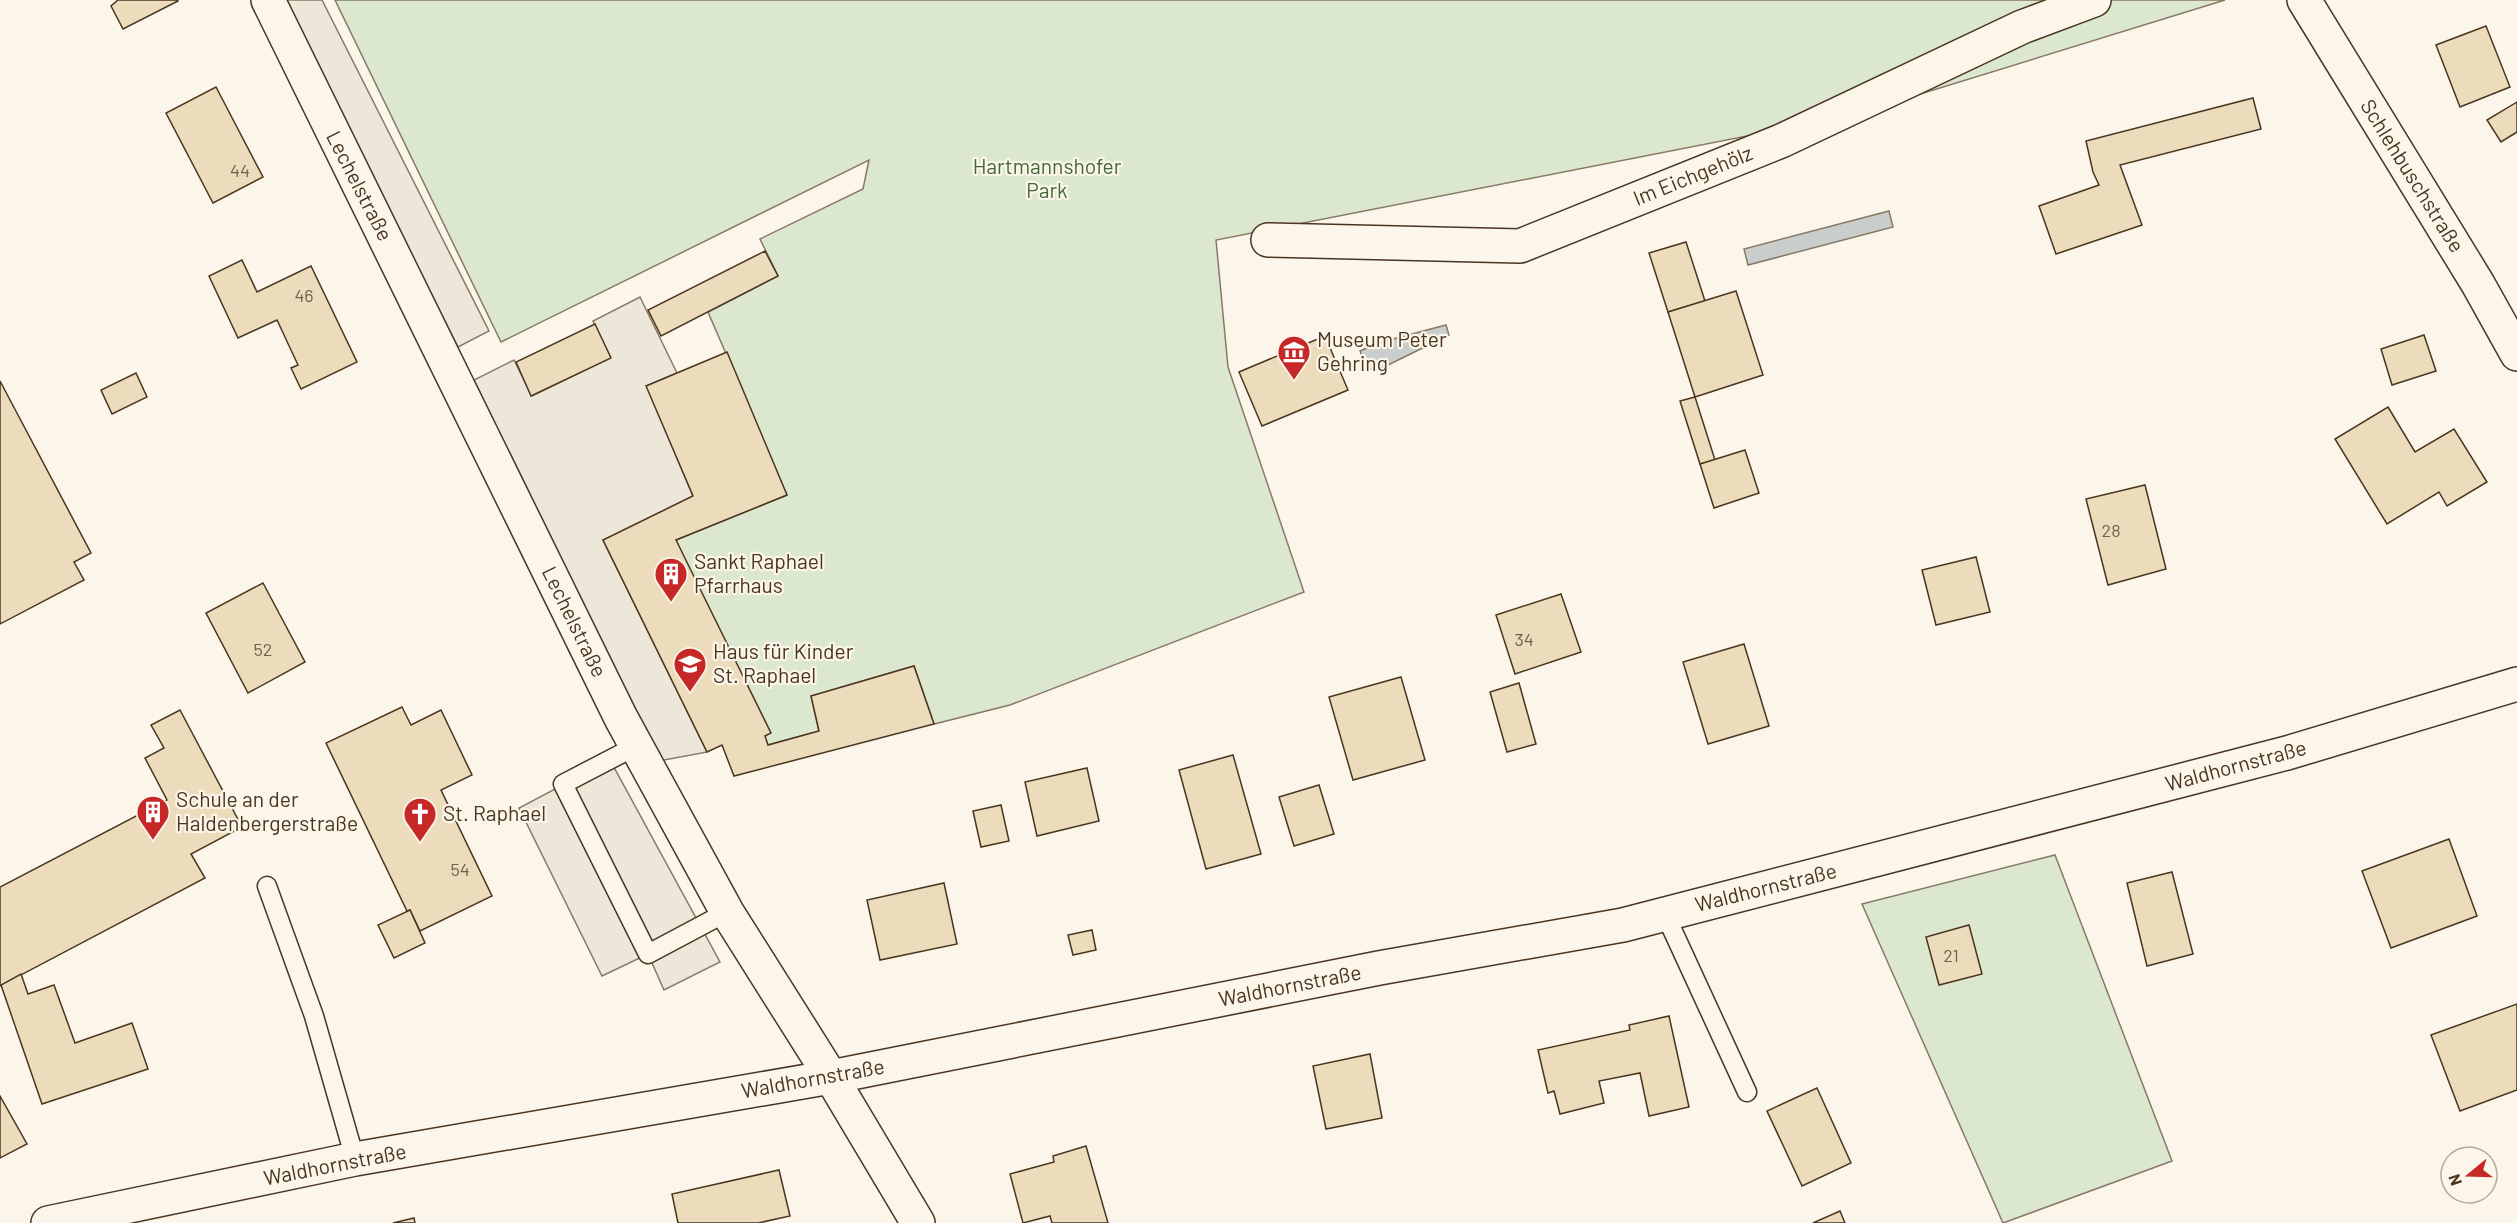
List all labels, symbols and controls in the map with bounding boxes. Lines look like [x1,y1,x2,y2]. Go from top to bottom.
street label: Schlehbuschstraße [2356,94,2470,256]
street label: Lechelstraße [322,126,399,245]
street label: Im Eichgehölz [1629,139,1756,210]
park label: Hartmannshofer Park [973,153,1122,202]
house number: 44 [230,159,250,181]
house number: 46 [294,284,314,306]
place label: Museum Peter Gehring [1317,326,1447,375]
museum icon: Museum Peter Gehring [1276,334,1312,381]
house number: 28 [2101,519,2121,541]
place label: Sankt Raphael Pfarrhaus [694,548,824,597]
building icon: Sankt Raphael Pfarrhaus [653,556,689,603]
street label: Lechelstraße [538,562,613,681]
house number: 34 [1514,628,1534,650]
house number: 52 [254,638,272,660]
place label: Haus für Kinder St. Raphael [713,638,854,687]
school or university icon: Haus für Kinder St. Raphael [672,646,708,693]
street label: Waldhornstraße [2162,734,2309,795]
place label: Schule an der Haldenbergerstraße [176,786,358,835]
building icon: Schule an der Haldenbergerstraße [135,794,171,841]
church icon: St. Raphael [402,796,438,843]
place label: St. Raphael [443,800,546,825]
street label: Waldhornstraße [1692,857,1839,916]
house number: 54 [450,858,470,880]
house number: 21 [1943,944,1959,966]
street label: Waldhornstraße [1216,958,1363,1011]
street label: Waldhornstraße [739,1053,886,1102]
street label: Waldhornstraße [261,1137,408,1190]
north arrow [2439,1145,2499,1205]
text: N [2444,1172,2465,1188]

